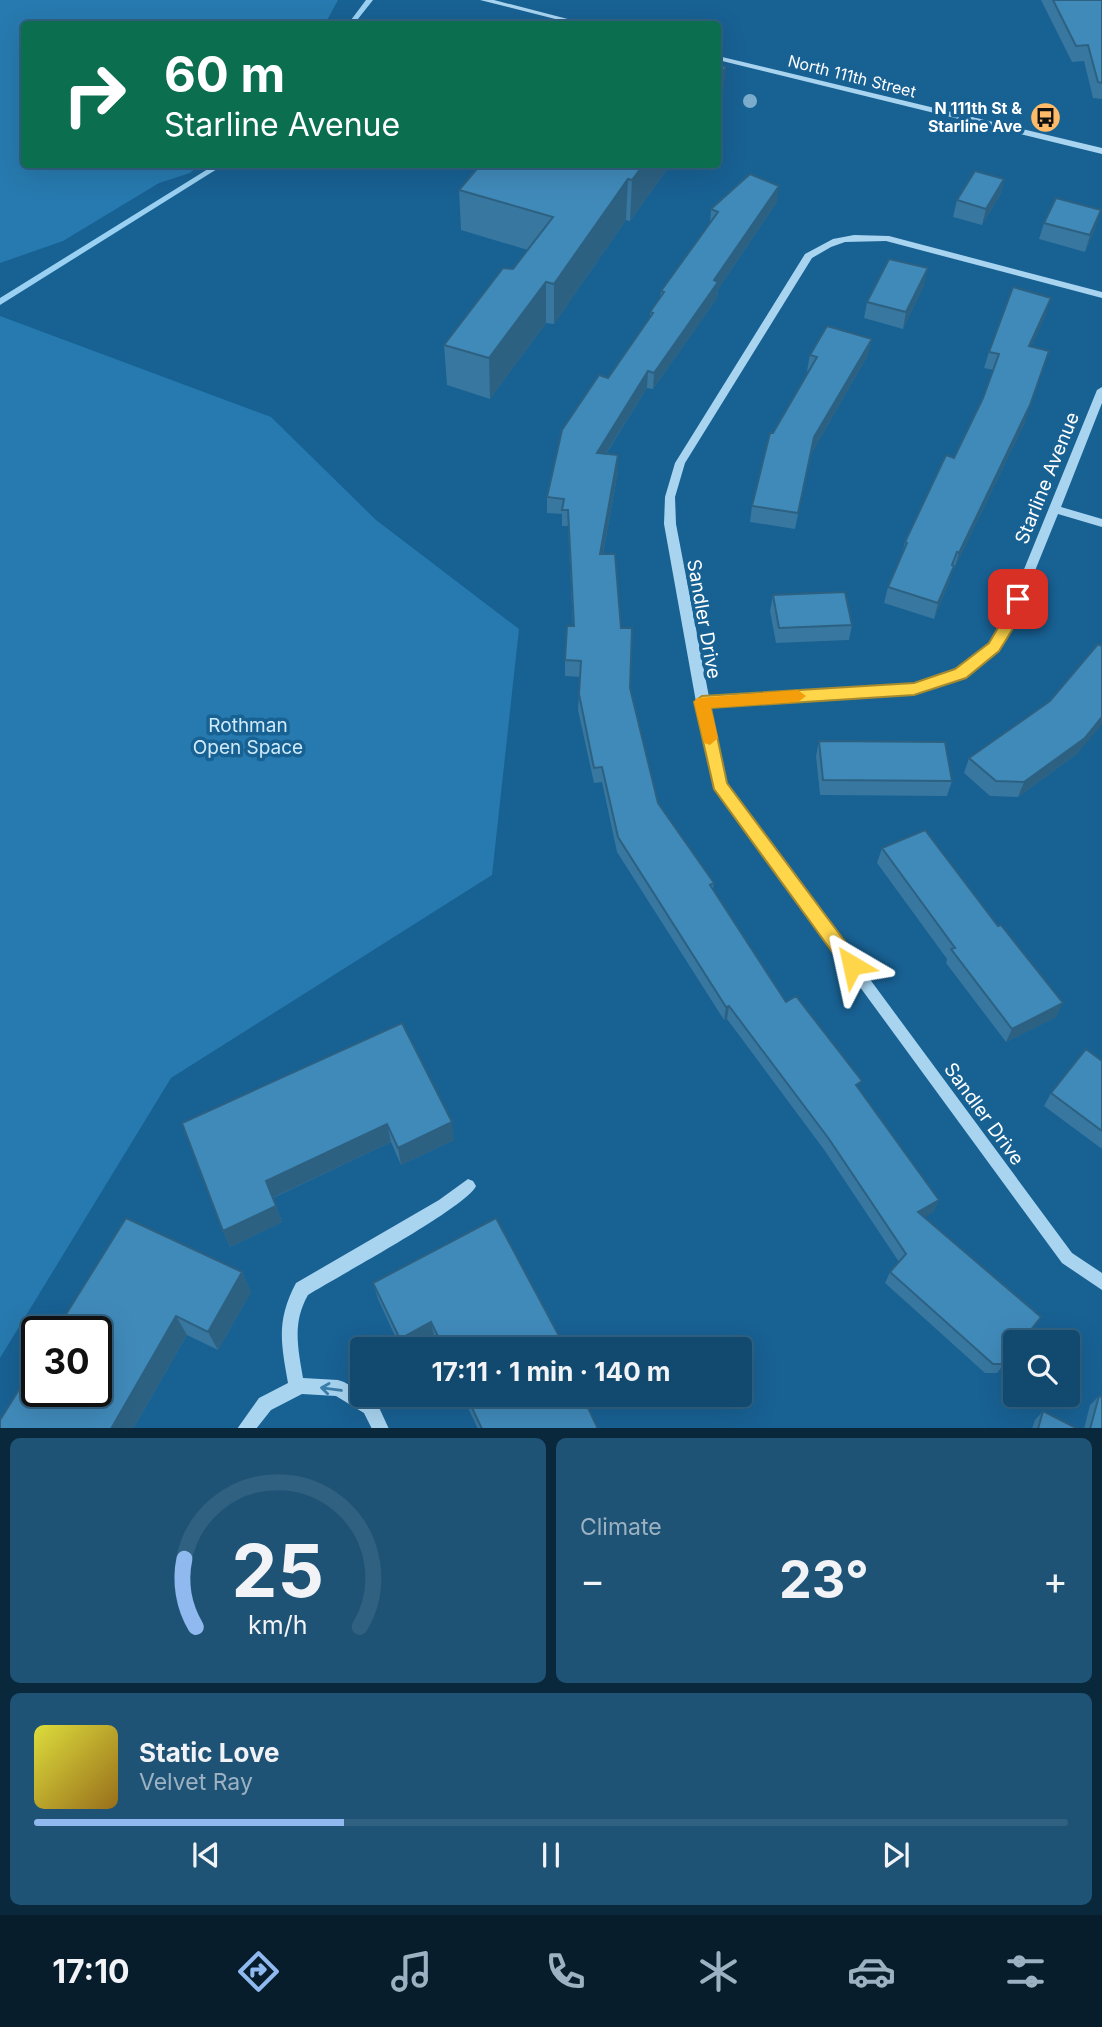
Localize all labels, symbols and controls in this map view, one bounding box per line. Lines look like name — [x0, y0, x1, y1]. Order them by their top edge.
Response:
text: 60 m — [164, 45, 285, 104]
icon: right — [49, 49, 140, 140]
street label: North 111th Street — [786, 50, 918, 102]
place label: N 111th St & Starline Ave — [928, 98, 1022, 136]
bus stop icon: N 111th St & Starline Ave — [1028, 100, 1062, 134]
text: Starline Avenue — [164, 105, 400, 144]
street label: Starline Avenue — [1010, 409, 1084, 547]
street label: Sandler Drive — [682, 557, 726, 681]
pin — [988, 569, 1048, 629]
icon: arrive — [999, 580, 1037, 618]
park label: Rothman Open Space — [193, 714, 303, 759]
position arrow — [815, 928, 889, 1002]
street label: Sandler Drive — [939, 1058, 1029, 1170]
speed limit sign: 30 — [21, 1316, 112, 1407]
map controls — [1003, 1330, 1080, 1407]
button: search — [1003, 1330, 1080, 1407]
text: 17:11 · 1 min · 140 m — [431, 1356, 671, 1387]
one-way arrow — [320, 1382, 343, 1395]
text: Climate — [580, 1513, 662, 1541]
text: 25 — [232, 1526, 324, 1615]
text: 23° — [779, 1548, 869, 1611]
text: − — [580, 1557, 605, 1603]
text: + — [1043, 1557, 1068, 1603]
text: km/h — [248, 1609, 308, 1639]
text: Static Love — [139, 1737, 280, 1768]
text: Velvet Ray — [139, 1768, 253, 1796]
icon: previous — [187, 1836, 225, 1874]
icon: pause — [532, 1836, 570, 1874]
icon: next — [877, 1836, 915, 1874]
icon: directions — [234, 1947, 283, 1996]
icon: music — [387, 1947, 436, 1996]
icon: phone — [541, 1947, 590, 1996]
icon: climate — [694, 1947, 743, 1996]
icon: car — [847, 1947, 896, 1996]
icon: filters — [1001, 1947, 1050, 1996]
text: 17:10 — [52, 1952, 130, 1991]

